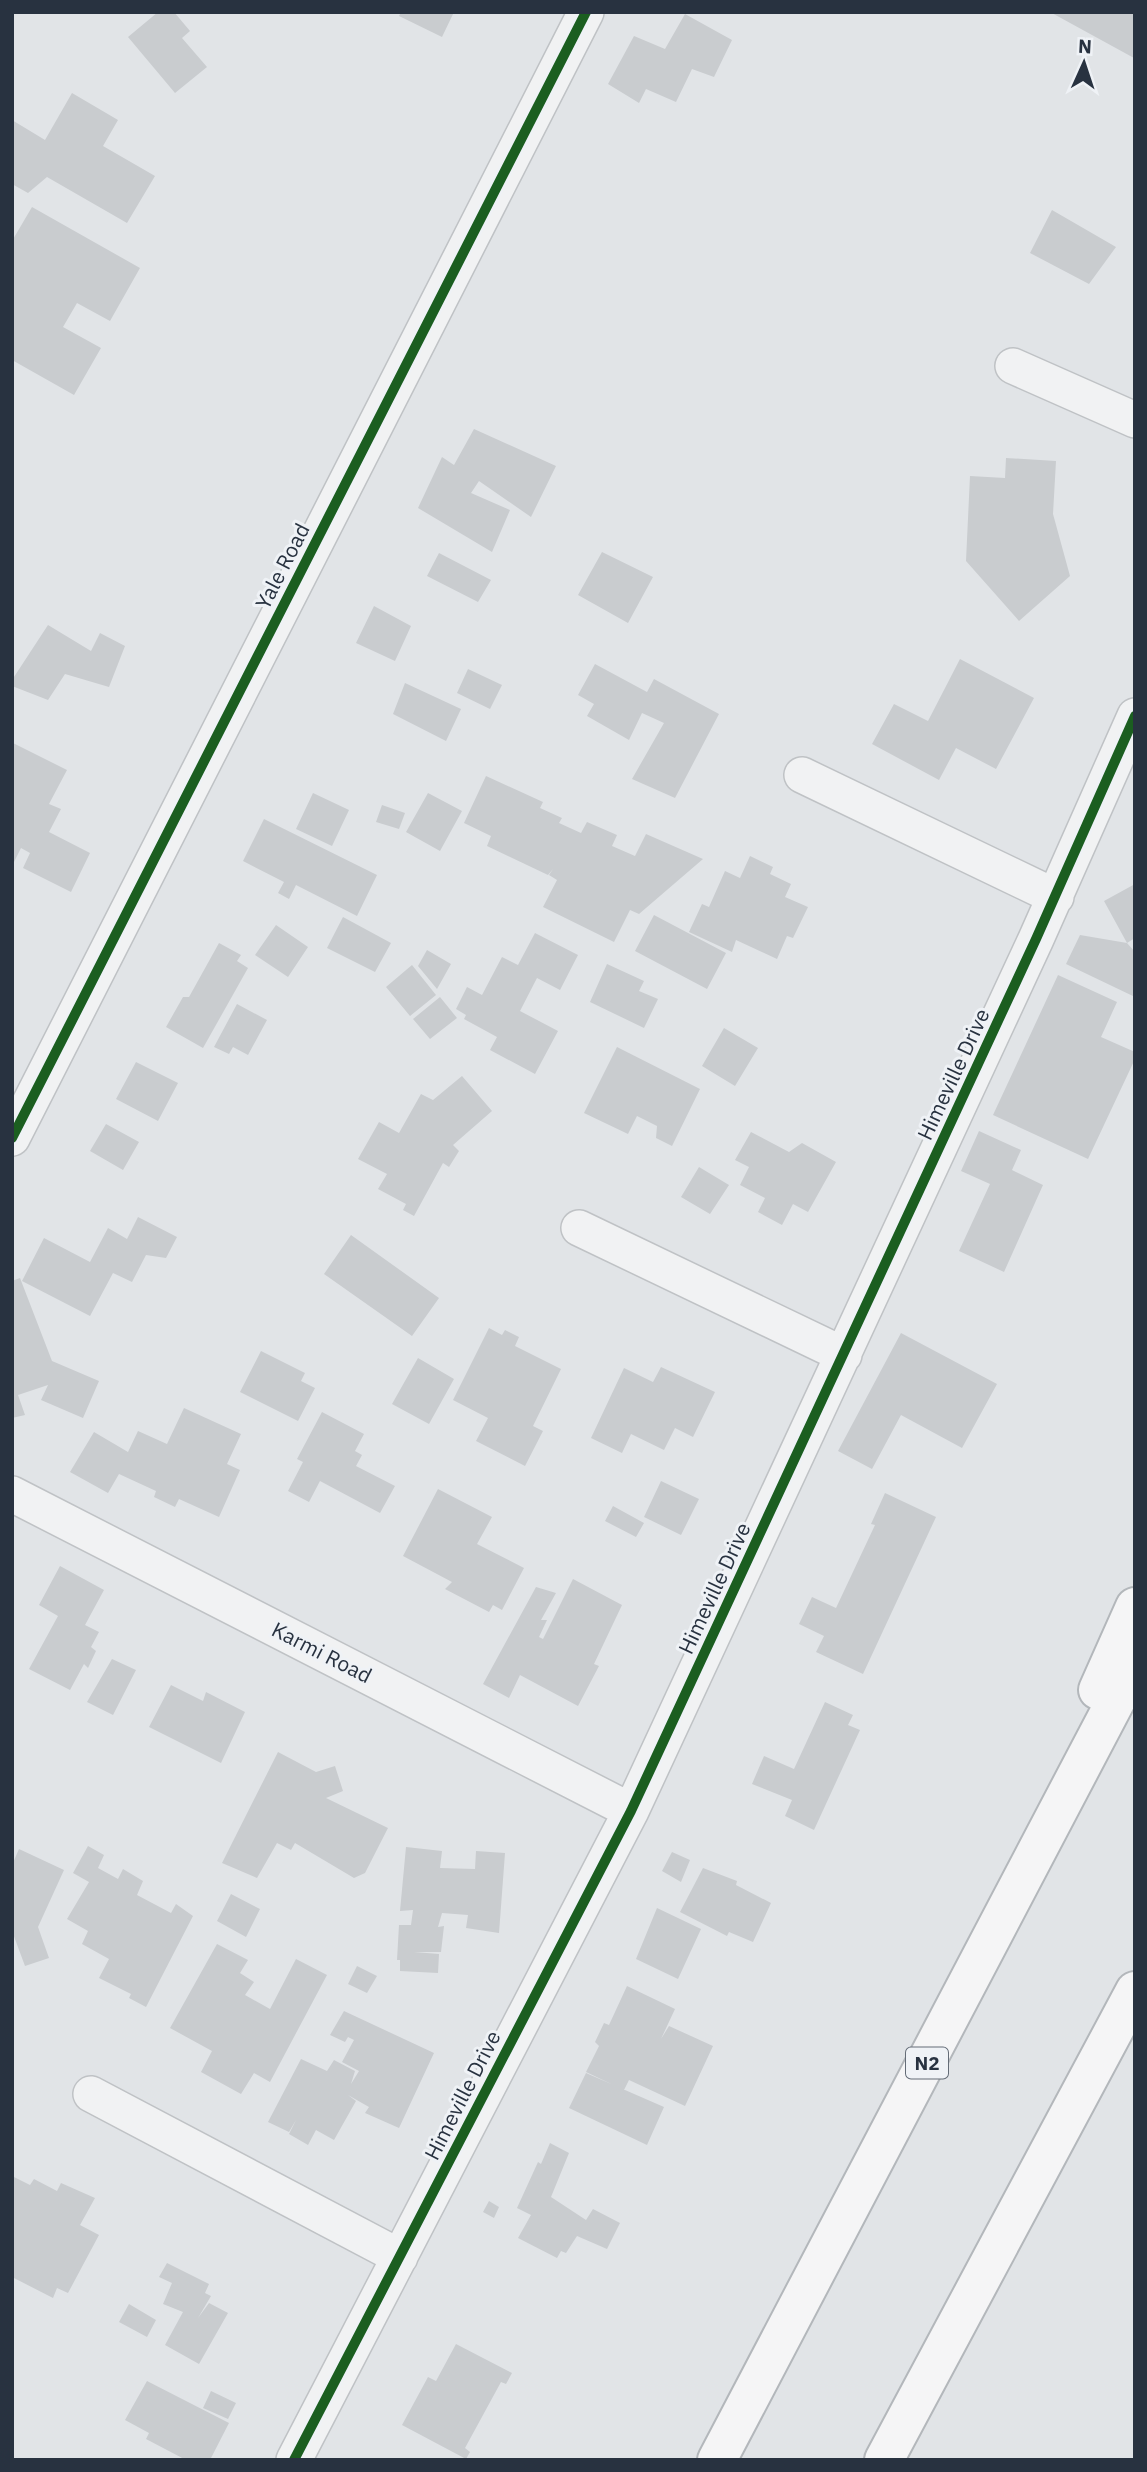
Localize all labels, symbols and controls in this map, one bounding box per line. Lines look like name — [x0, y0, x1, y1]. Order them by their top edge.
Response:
north arrow — [1049, 28, 1119, 98]
text: N — [1077, 34, 1092, 58]
street label: Yale Road — [248, 518, 316, 614]
street label: Himeville Drive — [910, 1004, 996, 1144]
street label: Himeville Drive — [671, 1518, 757, 1658]
street label: Karmi Road — [267, 1615, 377, 1689]
street label: Himeville Drive — [417, 2025, 507, 2165]
road number: N2 — [906, 2048, 948, 2078]

